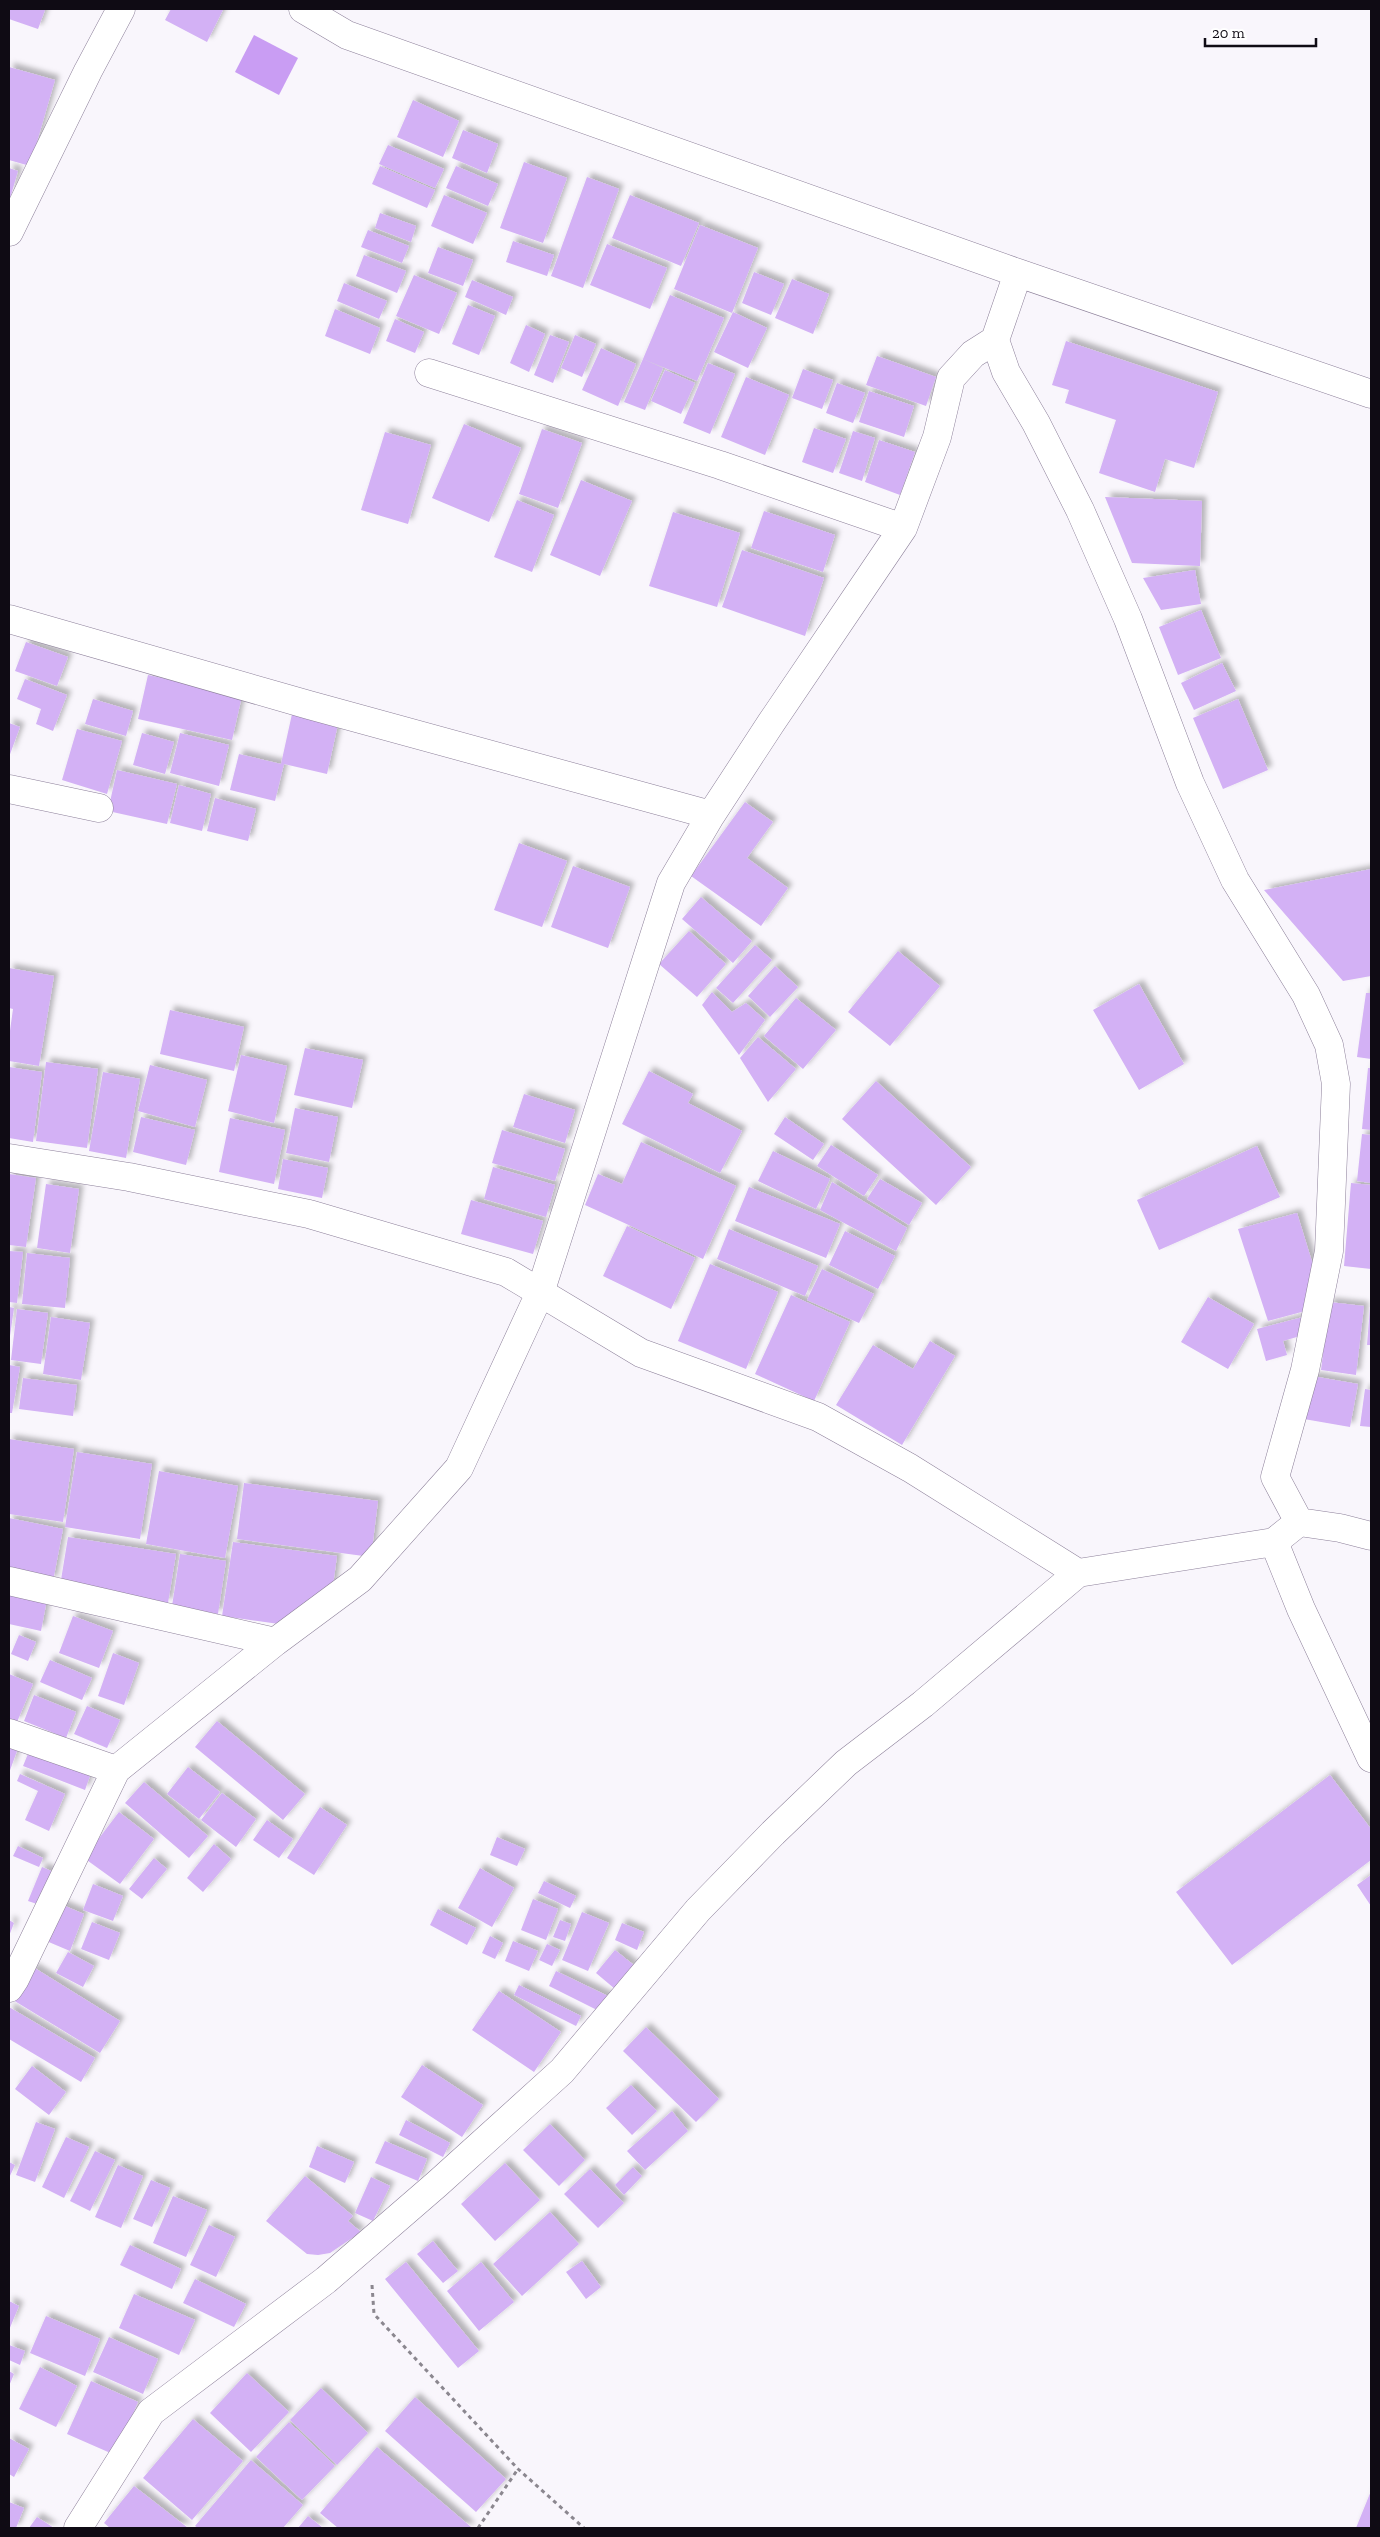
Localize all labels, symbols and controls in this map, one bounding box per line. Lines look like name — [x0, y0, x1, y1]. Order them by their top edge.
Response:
scale bar — [1205, 15, 1316, 47]
text: 20 m — [1212, 24, 1245, 42]

